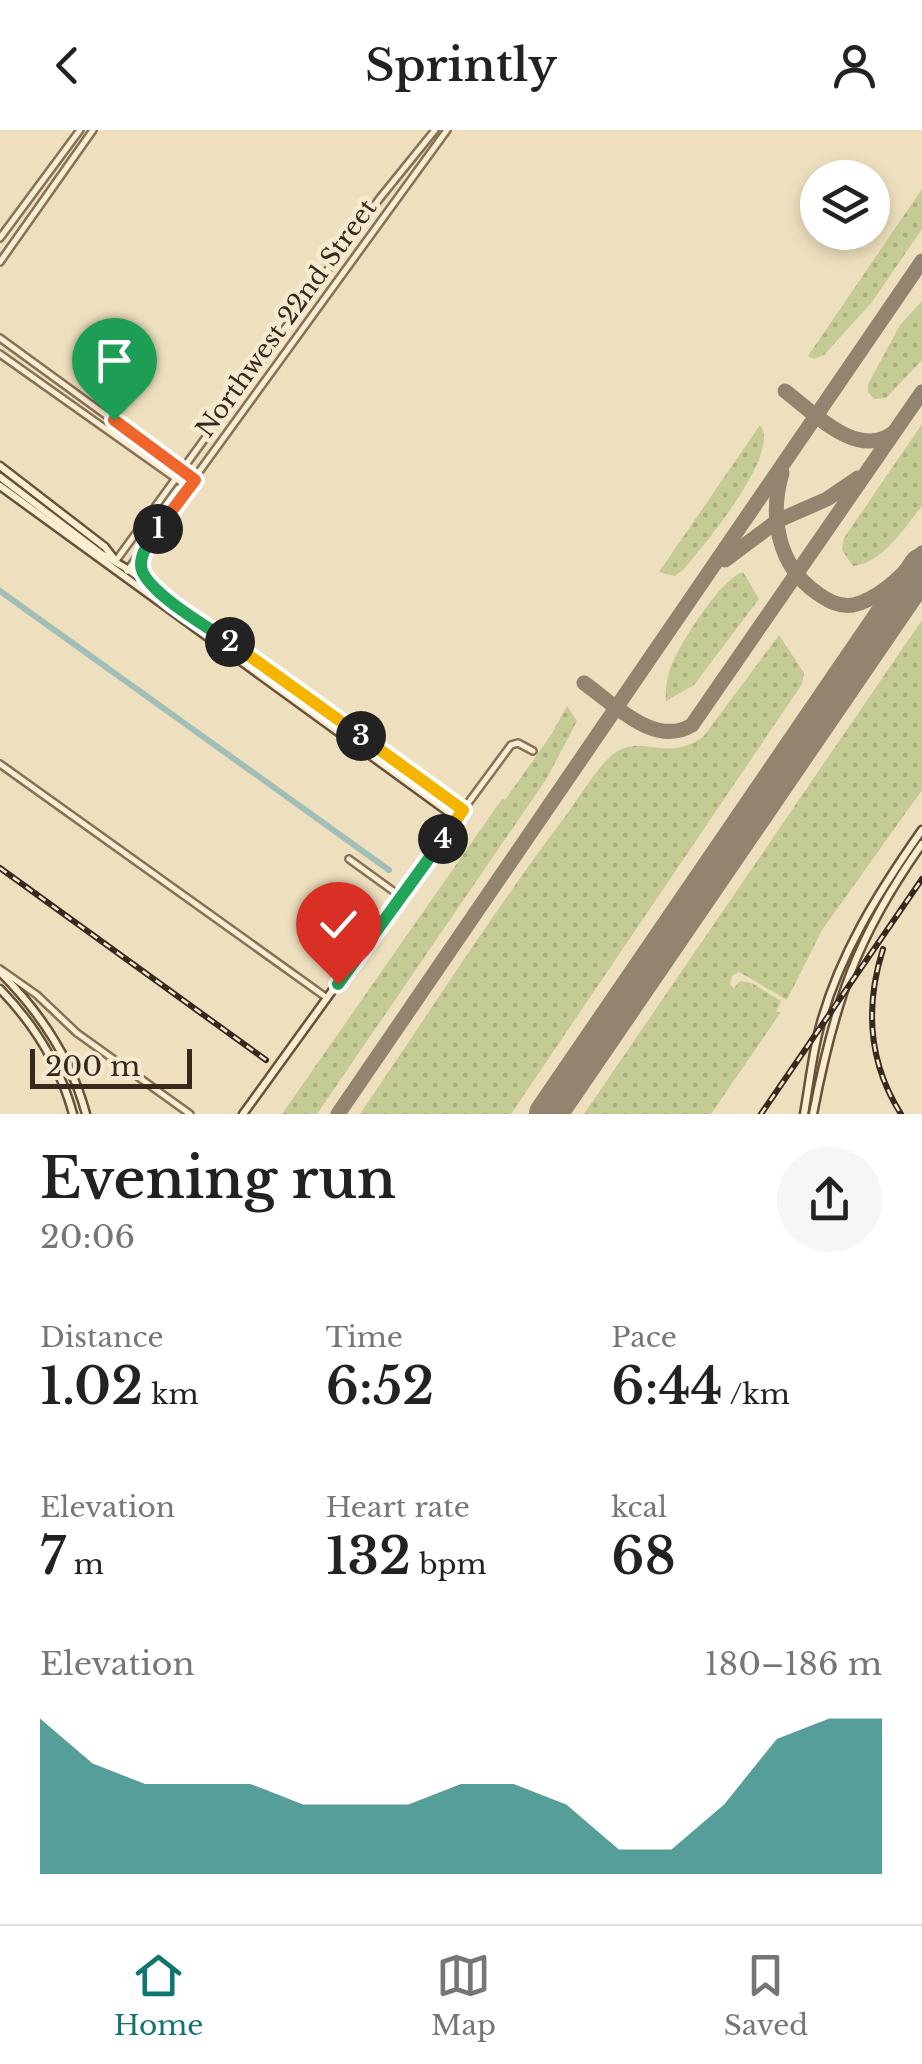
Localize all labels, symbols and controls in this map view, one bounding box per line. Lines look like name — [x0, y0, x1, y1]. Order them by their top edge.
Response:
text: Sprintly — [365, 37, 557, 93]
icon: back — [40, 38, 95, 93]
icon: person — [827, 38, 882, 93]
map controls — [800, 160, 890, 250]
button: layers — [800, 160, 890, 250]
street label: Northwest 22nd Street — [190, 193, 384, 443]
pin — [72, 318, 157, 421]
icon: arrive — [87, 333, 142, 388]
pin: 1 — [133, 504, 183, 554]
text: 1 — [152, 511, 164, 546]
pin: 2 — [205, 617, 255, 667]
text: 2 — [221, 624, 239, 659]
pin: 3 — [336, 711, 386, 761]
text: 3 — [352, 718, 370, 753]
pin: 4 — [418, 814, 468, 864]
text: 4 — [434, 821, 452, 856]
pin — [296, 882, 381, 985]
icon: check — [311, 897, 366, 952]
scale bar — [30, 1044, 192, 1088]
text: 200 m — [45, 1049, 140, 1084]
text: Evening run — [40, 1145, 396, 1213]
button: share — [777, 1147, 882, 1252]
text: 20:06 — [40, 1217, 135, 1257]
text: Distance — [40, 1320, 163, 1355]
text: Time — [326, 1320, 403, 1355]
text: Pace — [611, 1320, 677, 1355]
text: 1.02 — [40, 1355, 143, 1418]
text: 6:52 — [326, 1355, 434, 1418]
text: 6:44 — [611, 1355, 723, 1418]
text: km — [143, 1377, 198, 1412]
text: /km — [723, 1377, 790, 1412]
text: Elevation — [40, 1490, 175, 1525]
text: Heart rate — [326, 1490, 470, 1525]
text: kcal — [611, 1490, 667, 1525]
text: 7 — [40, 1525, 66, 1588]
text: 132 — [326, 1525, 411, 1588]
text: 68 — [611, 1525, 676, 1588]
text: m — [66, 1547, 104, 1582]
text: bpm — [411, 1547, 487, 1582]
text: Elevation — [40, 1644, 194, 1684]
text: 180–186 m — [705, 1644, 882, 1684]
tab: Home — [114, 1948, 203, 2043]
tab: Map — [431, 1948, 496, 2043]
tab: Saved — [724, 1948, 808, 2043]

